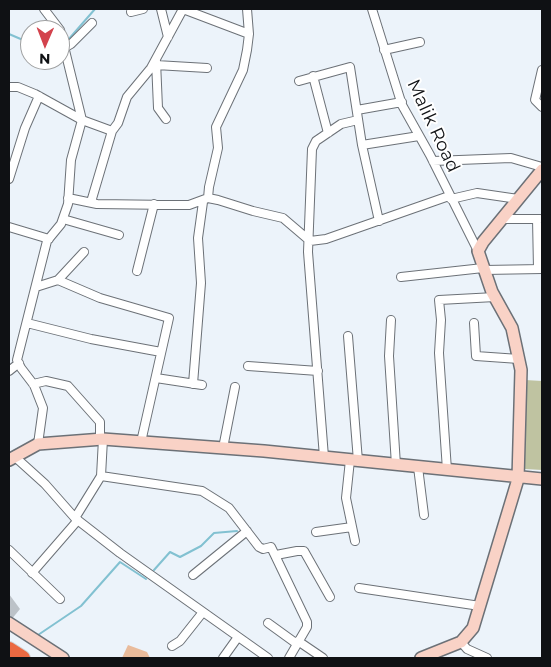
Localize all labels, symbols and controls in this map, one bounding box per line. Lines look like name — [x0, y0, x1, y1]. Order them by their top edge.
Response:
north arrow — [20, 20, 70, 70]
text: N — [39, 50, 51, 68]
street label: Malik Road — [402, 76, 464, 176]

